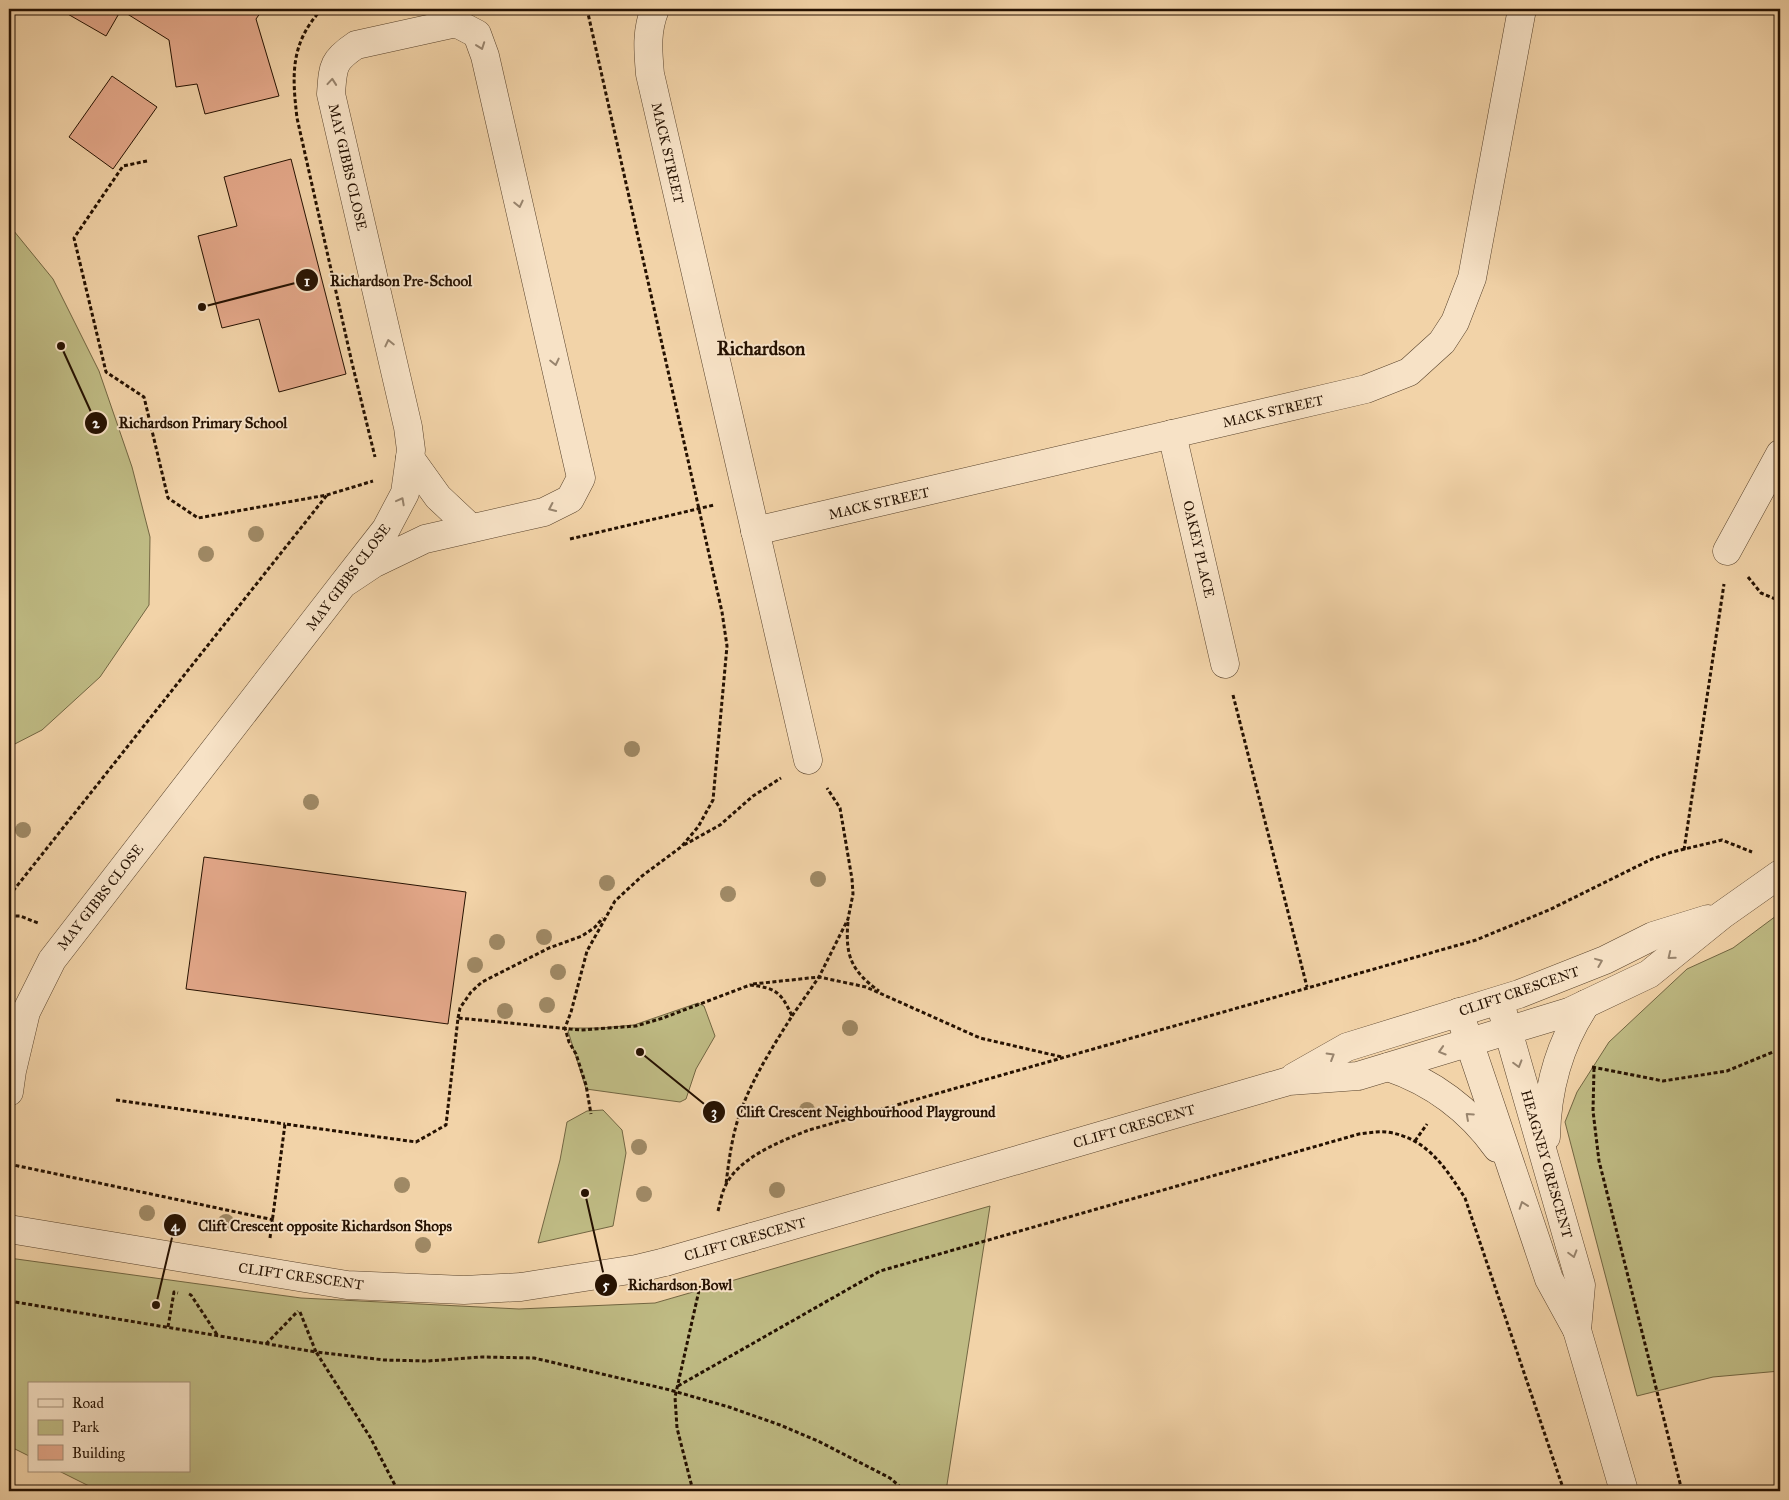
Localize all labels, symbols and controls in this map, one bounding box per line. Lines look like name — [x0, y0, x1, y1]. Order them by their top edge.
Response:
one-way arrow — [475, 41, 485, 49]
one-way arrow — [326, 78, 337, 86]
street label: MACK STREET — [648, 101, 687, 206]
street label: MAY GIBBS CLOSE — [325, 102, 370, 232]
one-way arrow — [513, 199, 524, 208]
callout: Richardson Pre-School — [295, 265, 482, 295]
text: 1 — [304, 272, 310, 290]
text: Richardson Pre-School — [330, 272, 473, 290]
district label: Richardson — [717, 337, 806, 360]
one-way arrow — [384, 338, 394, 347]
one-way arrow — [549, 358, 559, 367]
street label: MACK STREET — [1221, 392, 1326, 431]
callout: Richardson Primary School — [83, 408, 297, 438]
text: 2 — [92, 414, 100, 432]
text: Richardson Primary School — [119, 414, 288, 433]
street label: MACK STREET — [827, 484, 932, 523]
one-way arrow — [395, 498, 405, 507]
street label: OAKEY PLACE — [1179, 499, 1218, 599]
one-way arrow — [548, 501, 557, 512]
street label: MAY GIBBS CLOSE — [303, 520, 394, 634]
street label: MAY GIBBS CLOSE — [54, 841, 147, 954]
one-way arrow — [1668, 951, 1677, 959]
one-way arrow — [1594, 958, 1603, 969]
street label: CLIFT CRESCENT — [1457, 963, 1582, 1020]
one-way arrow — [1438, 1046, 1446, 1056]
one-way arrow — [1325, 1052, 1334, 1062]
one-way arrow — [1513, 1059, 1523, 1067]
street label: HEAGNEY CRESCENT — [1517, 1088, 1576, 1241]
callout: Clift Crescent Neighbourhood Playground — [701, 1097, 1006, 1127]
street label: CLIFT CRESCENT — [1071, 1101, 1198, 1152]
text: 3 — [711, 1103, 717, 1122]
text: Clift Crescent Neighbourhood Playground — [736, 1103, 996, 1122]
one-way arrow — [1466, 1113, 1475, 1122]
one-way arrow — [1519, 1201, 1529, 1210]
callout: Clift Crescent opposite Richardson Shops — [163, 1210, 462, 1240]
street label: CLIFT CRESCENT — [682, 1214, 809, 1265]
text: 4 — [171, 1217, 180, 1236]
text: Clift Crescent opposite Richardson Shops — [198, 1217, 453, 1236]
one-way arrow — [1567, 1249, 1577, 1257]
street label: CLIFT CRESCENT — [237, 1259, 365, 1294]
callout: Richardson Bowl — [593, 1270, 743, 1300]
text: 5 — [603, 1276, 610, 1294]
text: Richardson Bowl — [628, 1276, 733, 1294]
legend — [28, 1382, 190, 1472]
text: Road — [72, 1394, 104, 1412]
text: Park — [72, 1418, 99, 1436]
text: Building — [72, 1444, 126, 1462]

